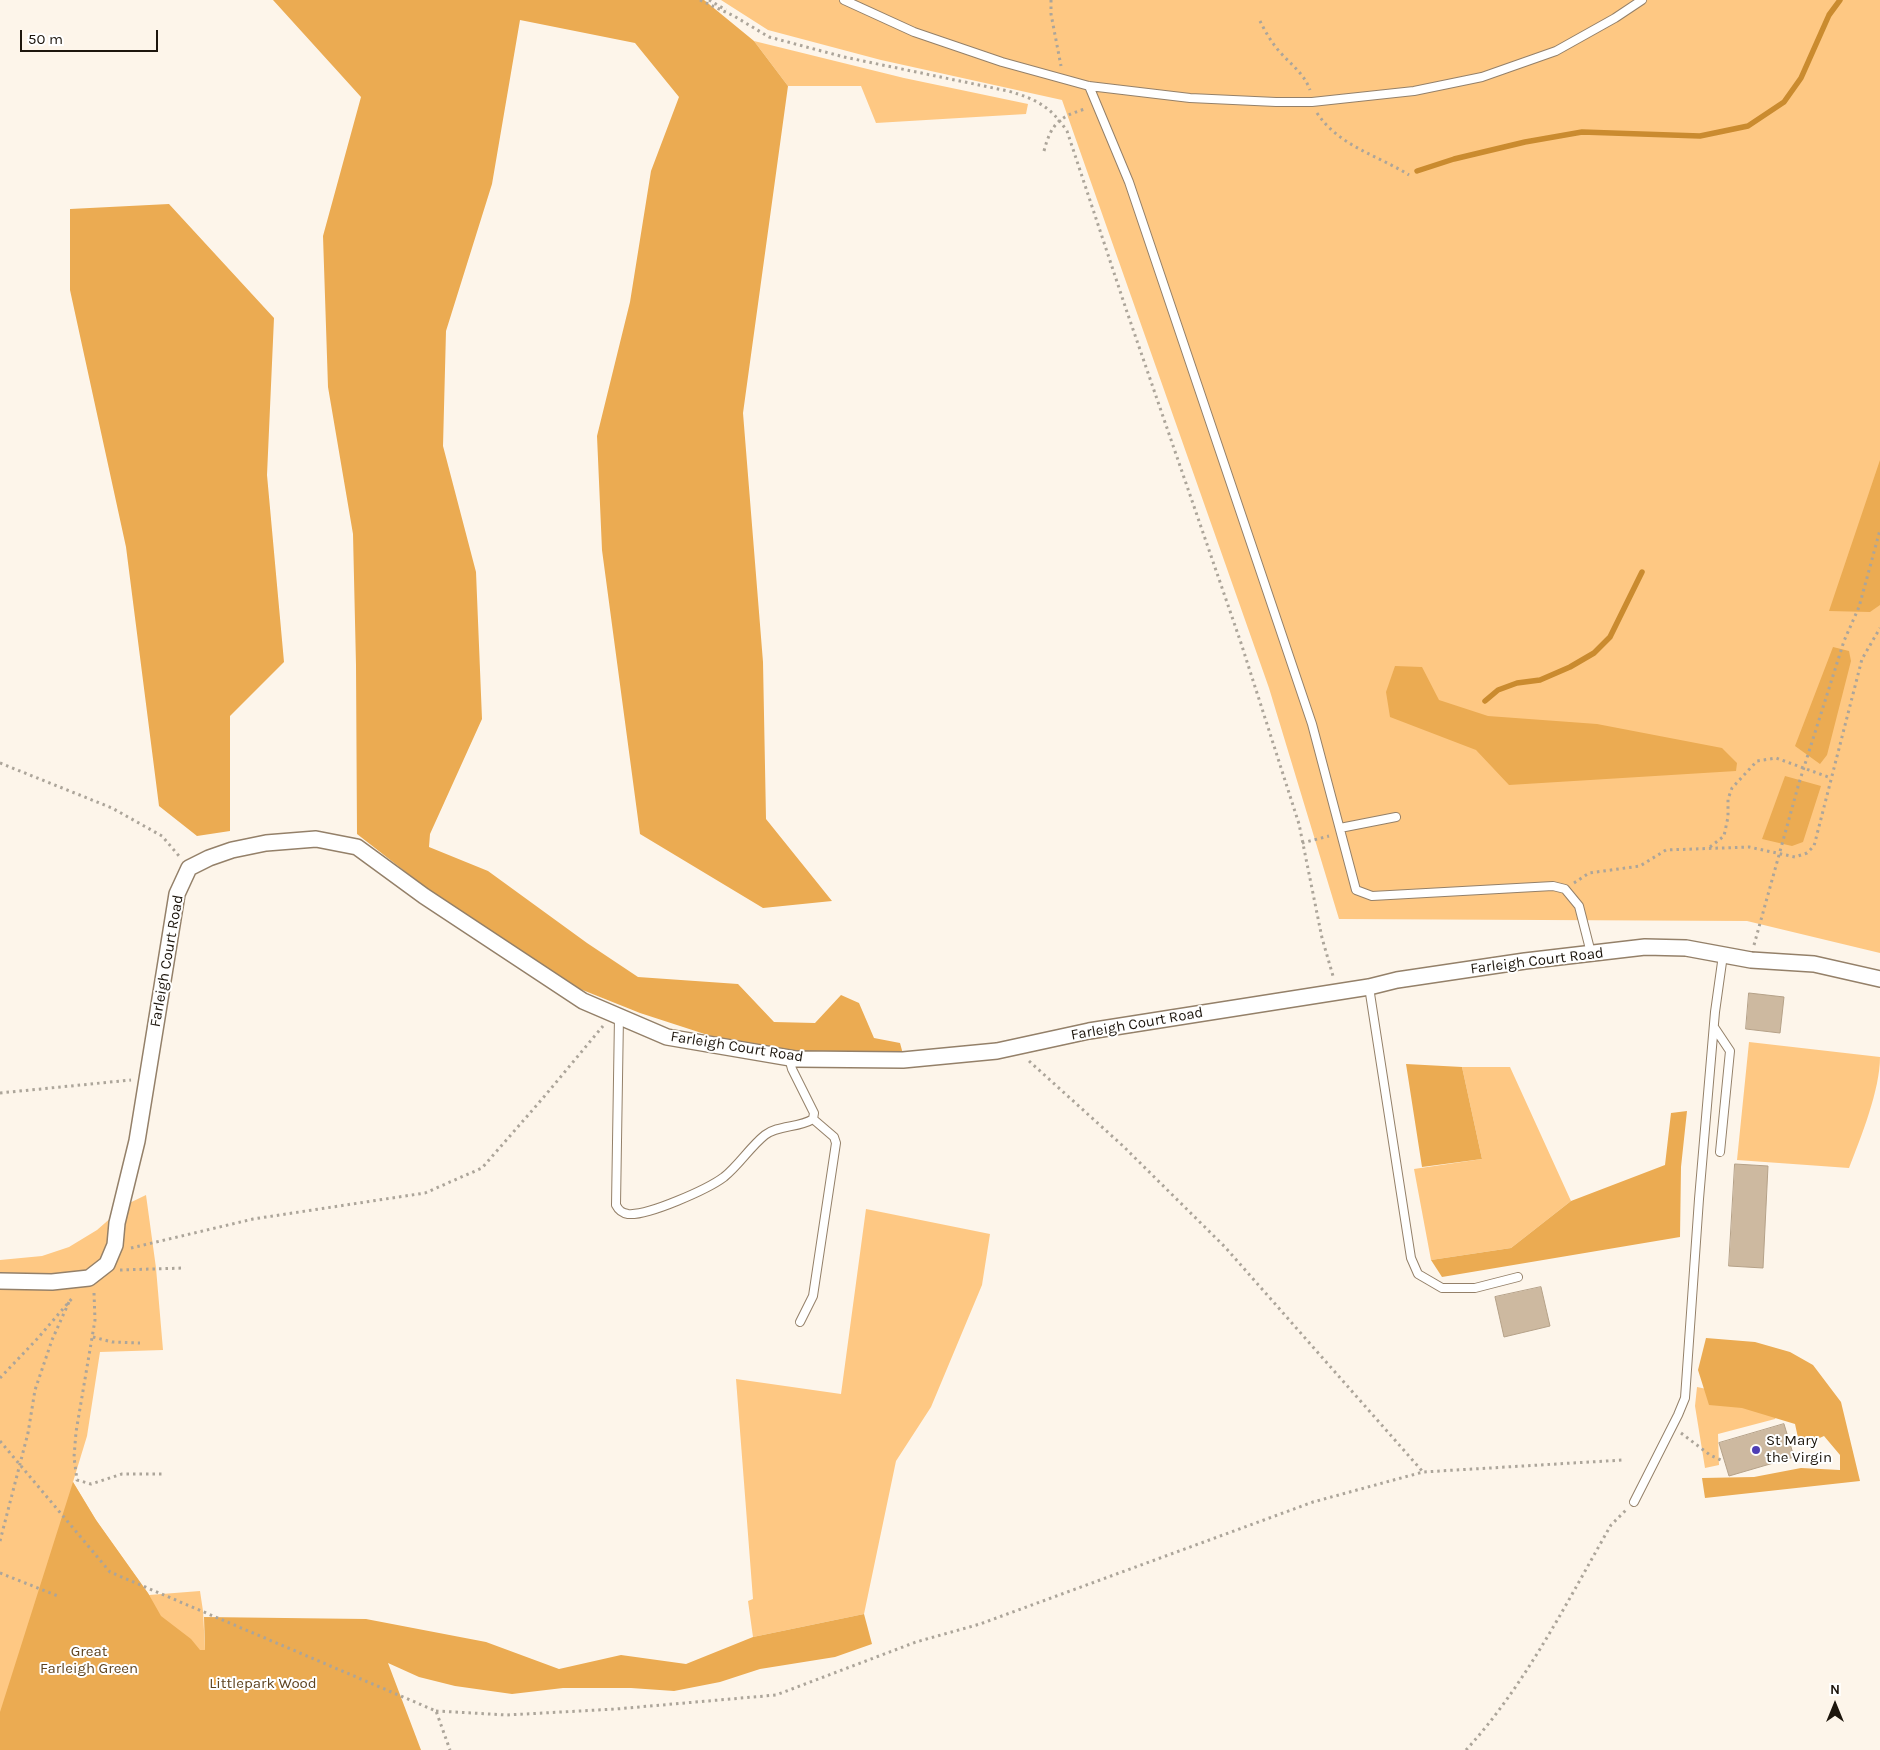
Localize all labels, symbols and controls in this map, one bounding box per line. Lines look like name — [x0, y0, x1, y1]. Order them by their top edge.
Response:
scale bar — [22, 20, 160, 52]
text: 50 m — [28, 30, 63, 48]
street label: Farleigh Court Road — [146, 893, 188, 1029]
street label: Farleigh Court Road — [1469, 944, 1605, 978]
street label: Farleigh Court Road — [1069, 1003, 1205, 1045]
street label: Farleigh Court Road — [669, 1028, 805, 1066]
place label: St Mary the Virgin — [1766, 1432, 1832, 1467]
marker: St Mary the Virgin — [1750, 1444, 1762, 1456]
park label: Great Farleigh Green — [40, 1643, 138, 1678]
park label: Littlepark Wood — [209, 1675, 317, 1693]
north arrow — [1810, 1680, 1860, 1730]
text: N — [1830, 1681, 1840, 1698]

